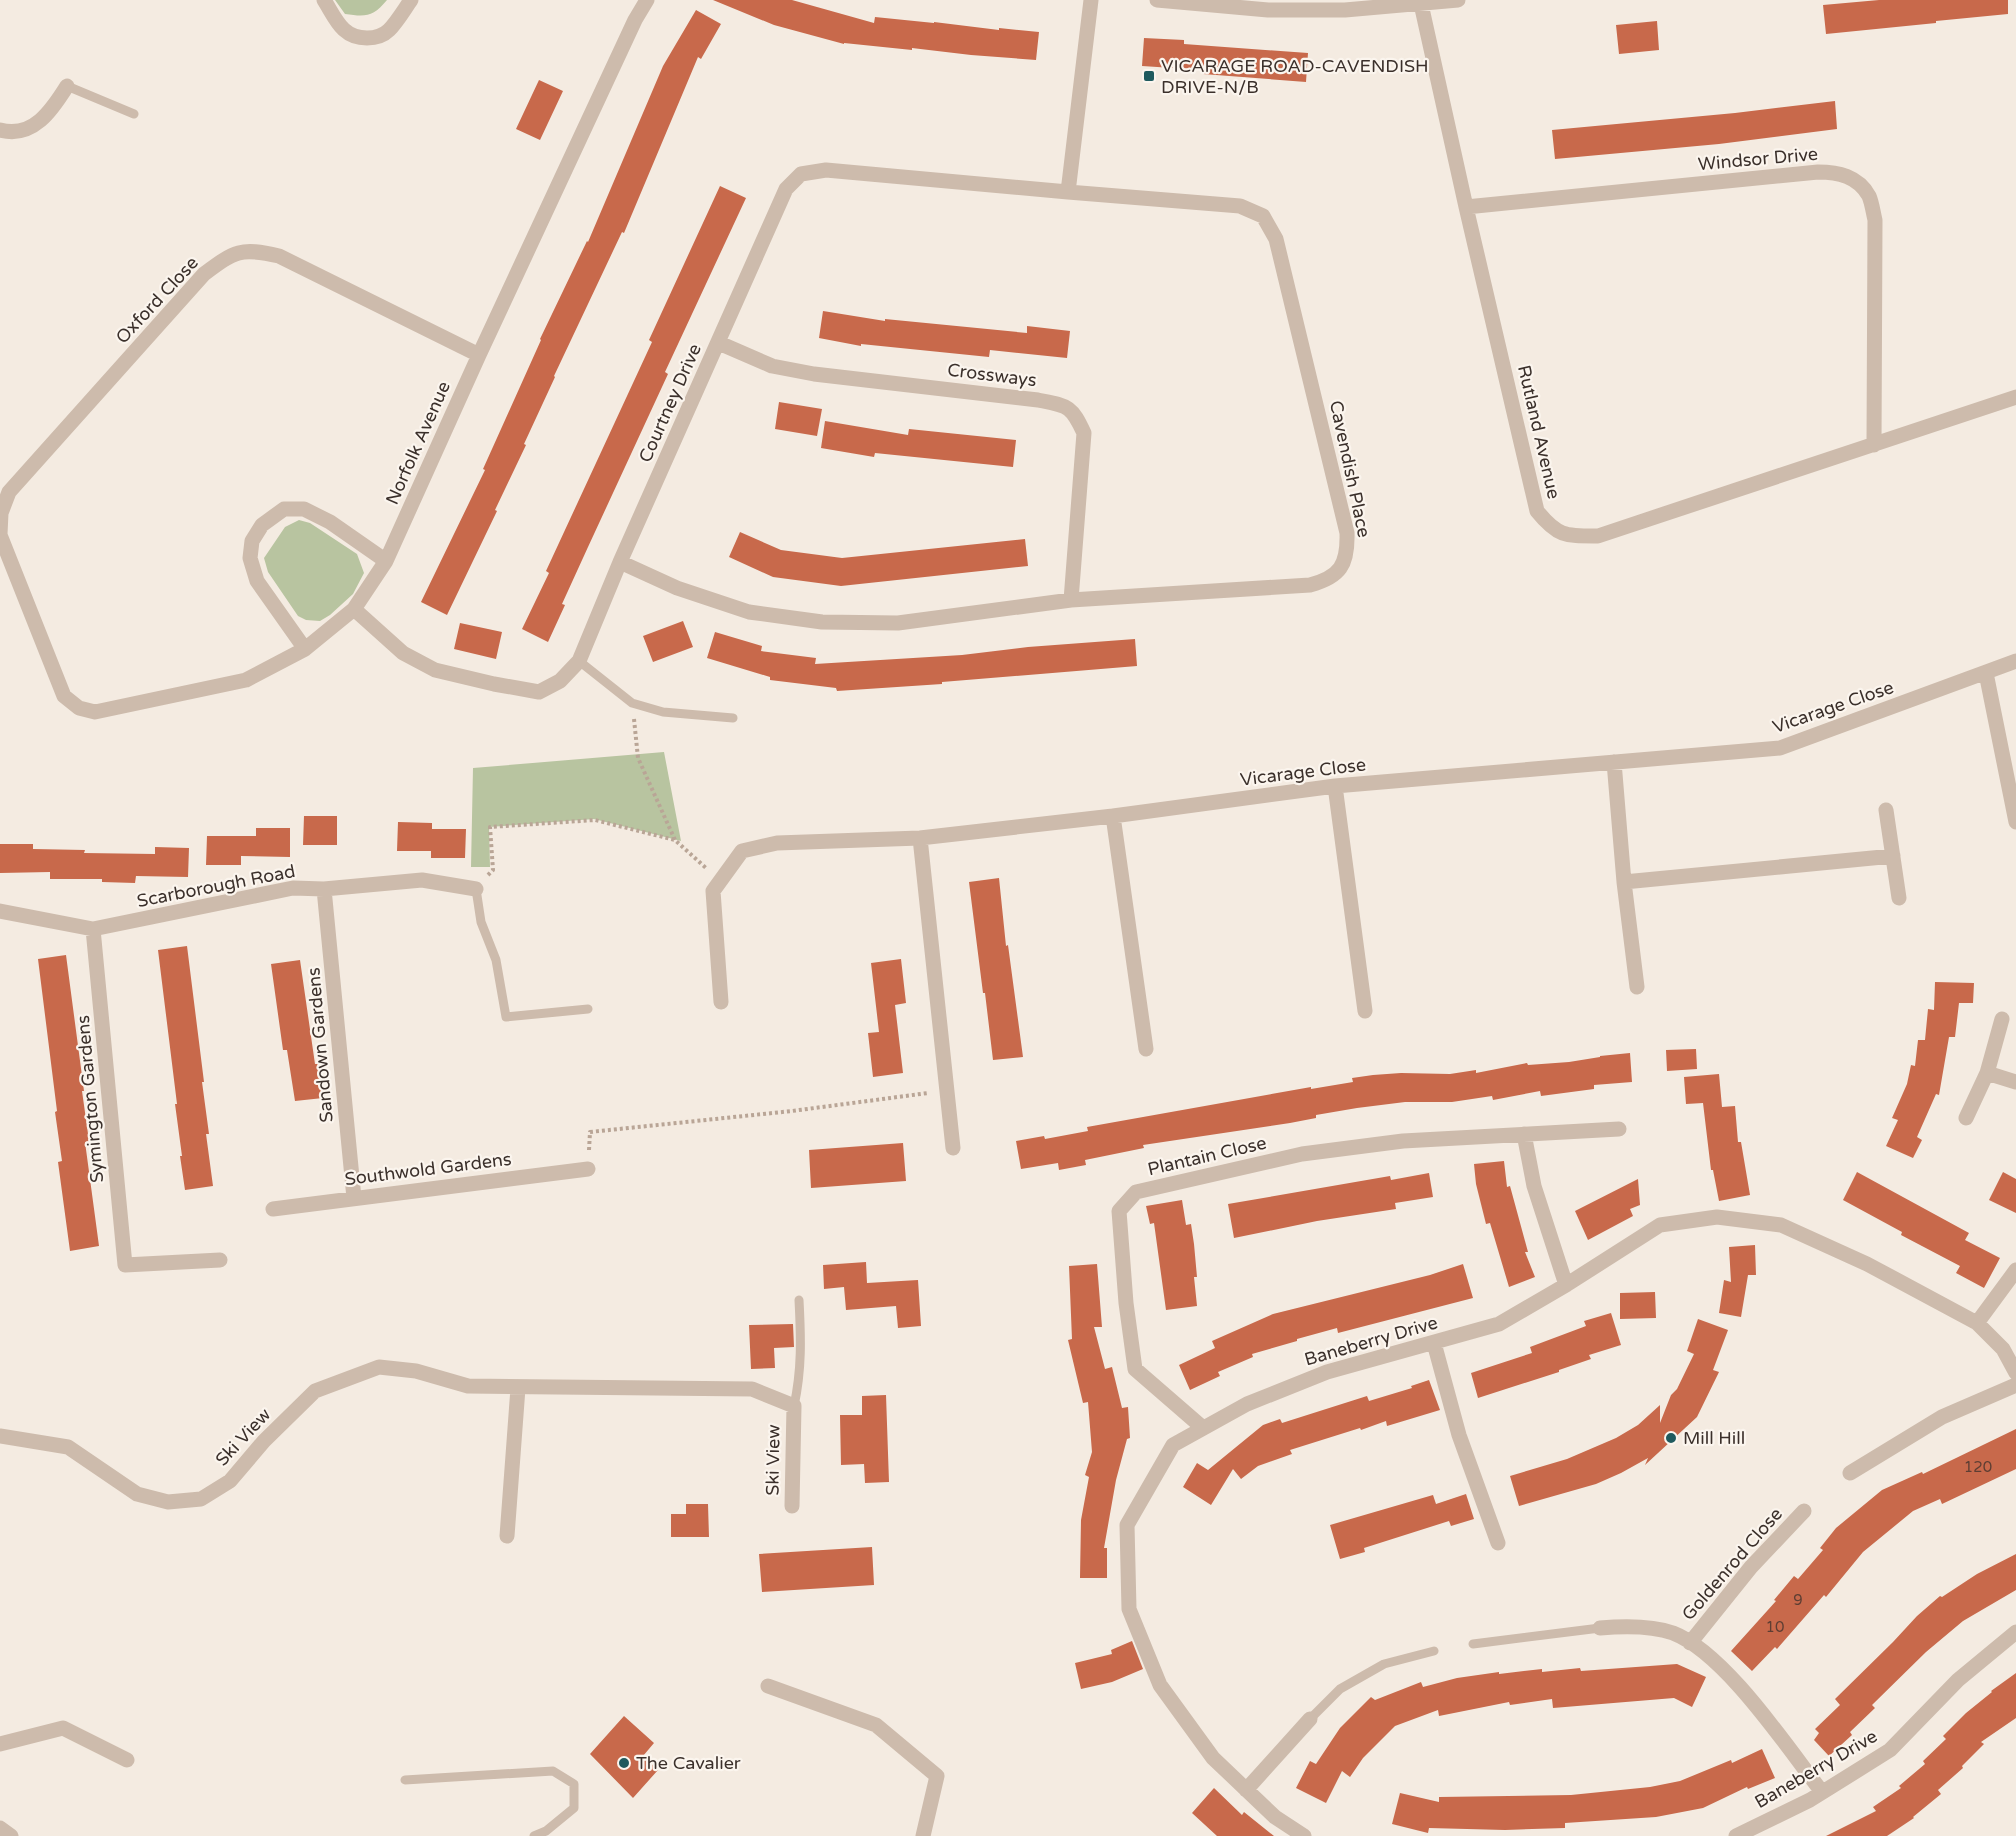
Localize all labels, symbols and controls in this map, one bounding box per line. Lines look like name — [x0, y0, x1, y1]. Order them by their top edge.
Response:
place label: VICARAGE ROAD-CAVENDISH DRIVE-N/B — [1161, 55, 1429, 98]
marker: VICARAGE ROAD-CAVENDISH DRIVE-N/B — [1142, 69, 1156, 83]
street label: Windsor Drive — [1697, 143, 1819, 175]
street label: Oxford Close — [111, 252, 203, 348]
street label: Courtney Drive — [634, 340, 706, 466]
street label: Crossways — [946, 359, 1038, 391]
street label: Rutland Avenue — [1513, 363, 1565, 501]
street label: Norfolk Avenue — [381, 378, 455, 508]
street label: Cavendish Place — [1325, 399, 1375, 539]
street label: Vicarage Close — [1770, 676, 1896, 738]
street label: Vicarage Close — [1239, 753, 1367, 791]
street label: Scarborough Road — [135, 860, 297, 912]
street label: Sandown Gardens — [302, 966, 338, 1124]
street label: Symington Gardens — [72, 1014, 108, 1184]
street label: Plantain Close — [1145, 1132, 1269, 1180]
street label: Southwold Gardens — [343, 1148, 513, 1190]
street label: Baneberry Drive — [1302, 1311, 1440, 1371]
street label: Ski View — [211, 1404, 275, 1470]
street label: Ski View — [761, 1424, 785, 1496]
place label: Mill Hill — [1683, 1427, 1745, 1449]
marker: Mill Hill — [1664, 1431, 1678, 1445]
house number: 120 — [1964, 1458, 1992, 1476]
street label: Goldenrod Close — [1677, 1503, 1787, 1625]
house number: 9 — [1793, 1591, 1803, 1609]
house number: 10 — [1766, 1618, 1784, 1636]
street label: Baneberry Drive — [1751, 1725, 1881, 1813]
place label: The Cavalier — [636, 1752, 741, 1774]
marker: The Cavalier — [617, 1756, 631, 1770]

